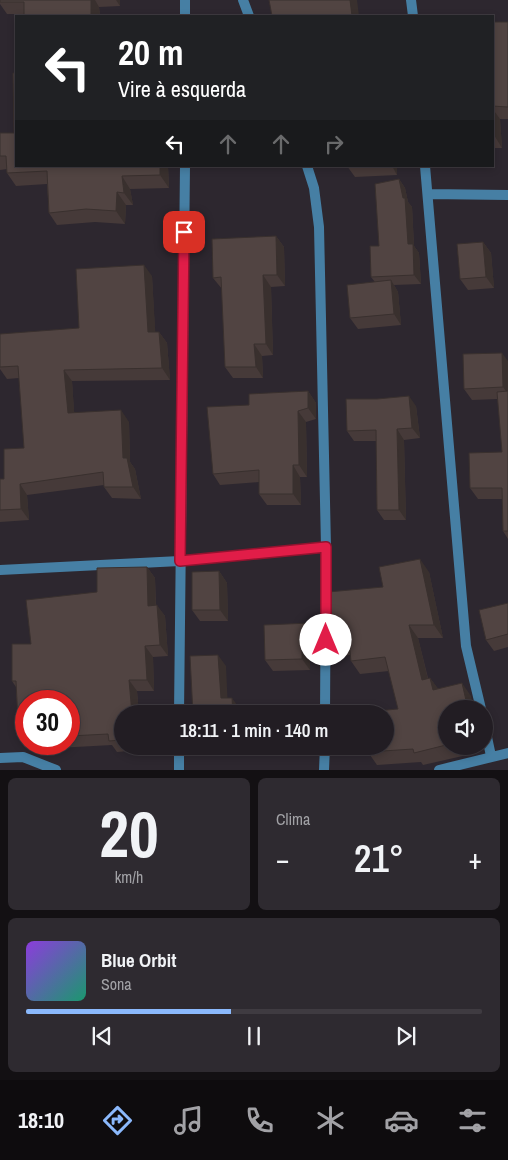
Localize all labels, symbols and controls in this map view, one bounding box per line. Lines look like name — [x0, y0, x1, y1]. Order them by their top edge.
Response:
text: 20 m — [118, 29, 183, 76]
icon: left — [35, 35, 100, 100]
text: Vire à esquerda — [118, 74, 246, 104]
icon: left — [161, 130, 189, 158]
icon: ahead — [214, 130, 242, 158]
icon: ahead — [267, 130, 295, 158]
icon: right — [320, 130, 348, 158]
pin — [163, 211, 205, 253]
icon: arrive — [170, 218, 198, 246]
position arrow — [299, 613, 351, 665]
speed limit sign: 30 — [15, 690, 80, 755]
map controls — [438, 700, 493, 755]
button: sound — [438, 700, 493, 755]
text: 18:11 · 1 min · 140 m — [180, 717, 328, 743]
text: 20 — [99, 790, 159, 877]
text: Clima — [276, 808, 310, 830]
text: 21° — [354, 833, 404, 884]
text: − — [276, 840, 289, 878]
text: + — [469, 840, 482, 878]
text: km/h — [115, 866, 143, 888]
text: Blue Orbit — [101, 947, 176, 973]
text: Sona — [101, 973, 132, 995]
icon: previous — [88, 1022, 116, 1050]
icon: pause — [240, 1022, 268, 1050]
icon: next — [392, 1022, 420, 1050]
icon: directions — [100, 1103, 135, 1138]
icon: music — [171, 1103, 206, 1138]
icon: phone — [242, 1103, 277, 1138]
icon: climate — [313, 1103, 348, 1138]
icon: car — [384, 1103, 419, 1138]
icon: filters — [455, 1103, 490, 1138]
text: 18:10 — [18, 1105, 64, 1135]

